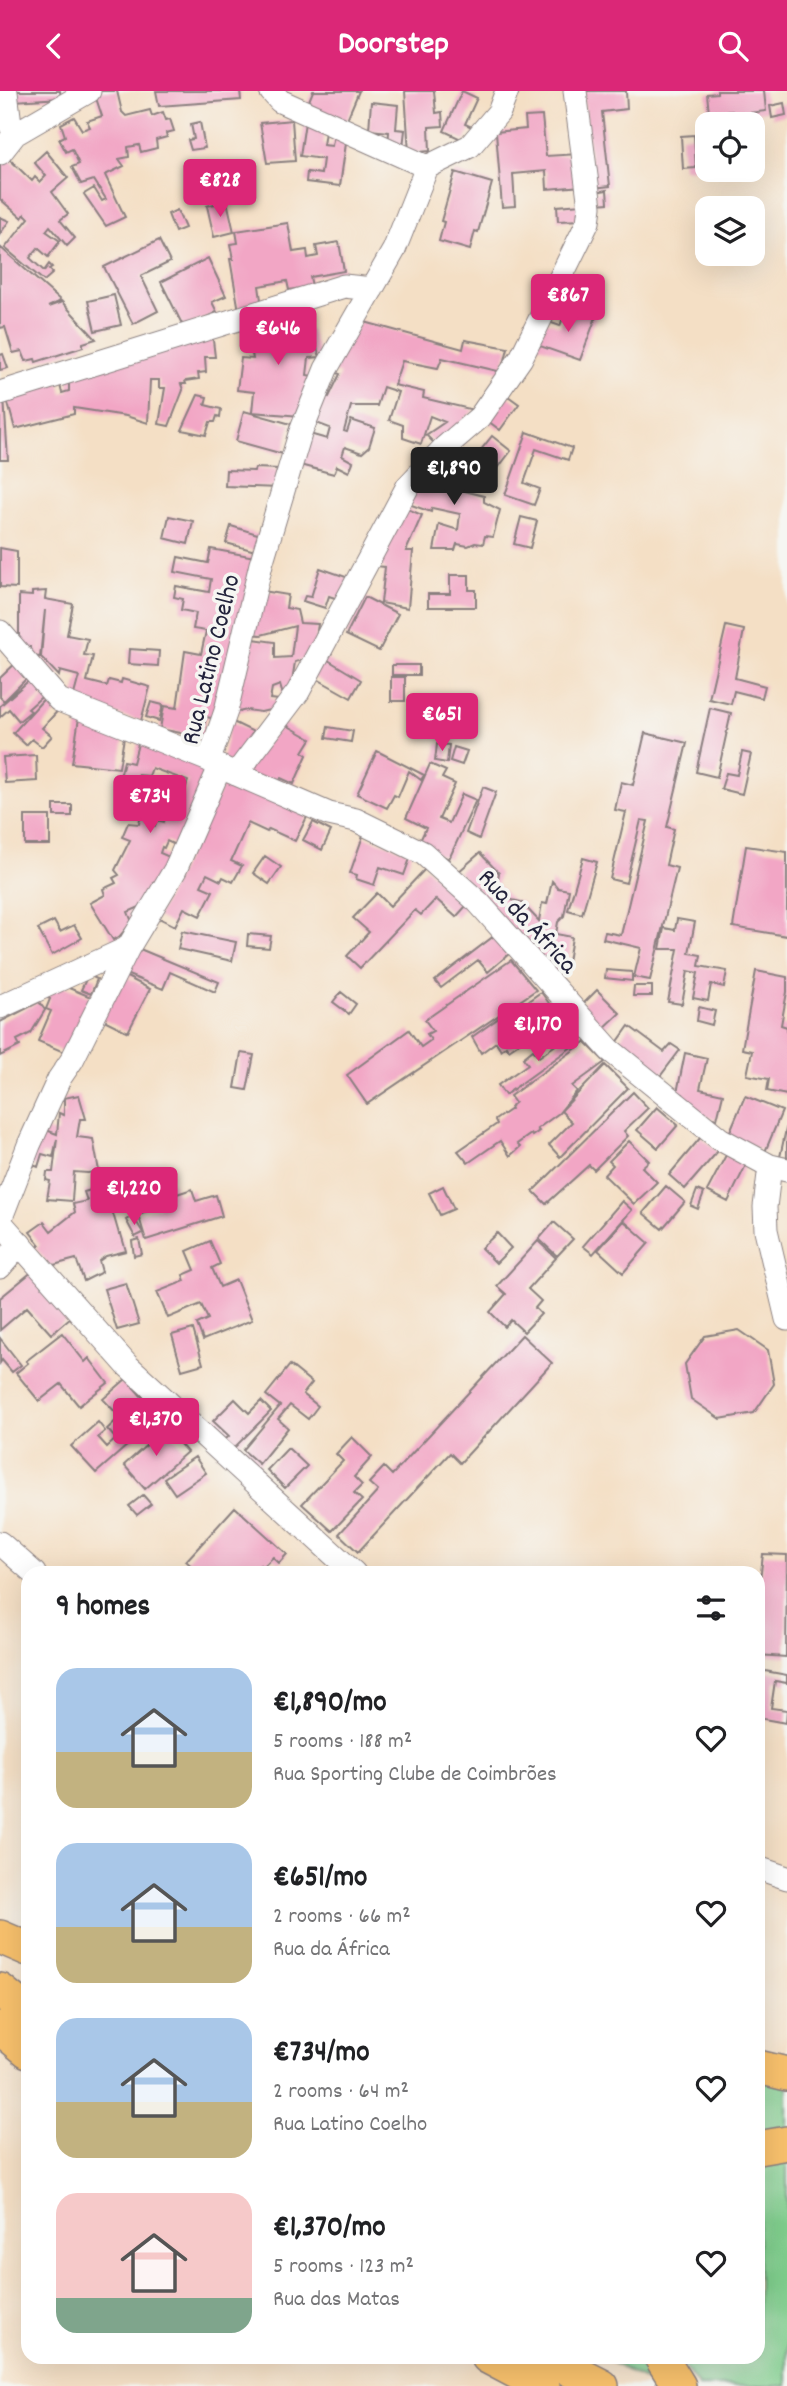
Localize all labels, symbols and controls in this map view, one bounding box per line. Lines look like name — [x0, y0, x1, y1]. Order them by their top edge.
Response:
text: Doorstep — [338, 23, 449, 69]
icon: back — [35, 27, 73, 65]
icon: search — [714, 27, 752, 65]
map controls — [695, 112, 765, 266]
button: locate — [695, 112, 765, 182]
pin: €828 — [179, 159, 261, 219]
text: €828 — [199, 165, 241, 198]
button: layers — [695, 196, 765, 266]
pin: €867 — [527, 275, 609, 334]
text: €867 — [547, 280, 589, 313]
pin: €646 — [237, 307, 319, 367]
text: €646 — [256, 313, 300, 346]
pin: €1,890 — [397, 447, 511, 507]
text: €1,890 — [427, 453, 481, 486]
street label: Rua Latino Coelho — [173, 571, 251, 749]
pin: €651 — [401, 693, 483, 753]
text: €651 — [422, 699, 462, 732]
pin: €734 — [109, 775, 191, 835]
text: €734 — [129, 781, 171, 814]
street label: Rua da África — [468, 861, 586, 984]
pin: €1,170 — [481, 1003, 595, 1063]
text: €1,170 — [514, 1009, 562, 1042]
pin: €1,220 — [77, 1167, 191, 1227]
text: €1,220 — [107, 1173, 161, 1206]
pin: €1,370 — [99, 1399, 213, 1458]
text: €1,370 — [129, 1404, 183, 1437]
text: 9 homes — [56, 1587, 150, 1630]
icon: filters — [692, 1589, 730, 1627]
text: €1,890/mo — [273, 1683, 387, 1726]
icon: home — [112, 1696, 196, 1780]
icon: heart — [692, 1719, 730, 1757]
text: 5 rooms · 188 m² — [273, 1726, 412, 1759]
text: Rua Sporting Clube de Coimbrões — [273, 1759, 557, 1792]
text: €651/mo — [273, 1858, 367, 1901]
icon: home — [112, 1871, 196, 1955]
icon: heart — [692, 1894, 730, 1932]
text: 2 rooms · 66 m² — [273, 1901, 411, 1934]
text: Rua da África — [273, 1934, 390, 1967]
text: €734/mo — [273, 2033, 370, 2076]
icon: home — [112, 2046, 196, 2130]
icon: heart — [692, 2069, 730, 2107]
text: 2 rooms · 64 m² — [273, 2076, 409, 2109]
text: Rua Latino Coelho — [273, 2109, 427, 2142]
text: €1,370/mo — [273, 2208, 386, 2251]
icon: home — [112, 2221, 196, 2305]
icon: heart — [692, 2244, 730, 2282]
text: 5 rooms · 123 m² — [273, 2251, 414, 2284]
text: Rua das Matas — [273, 2284, 400, 2317]

